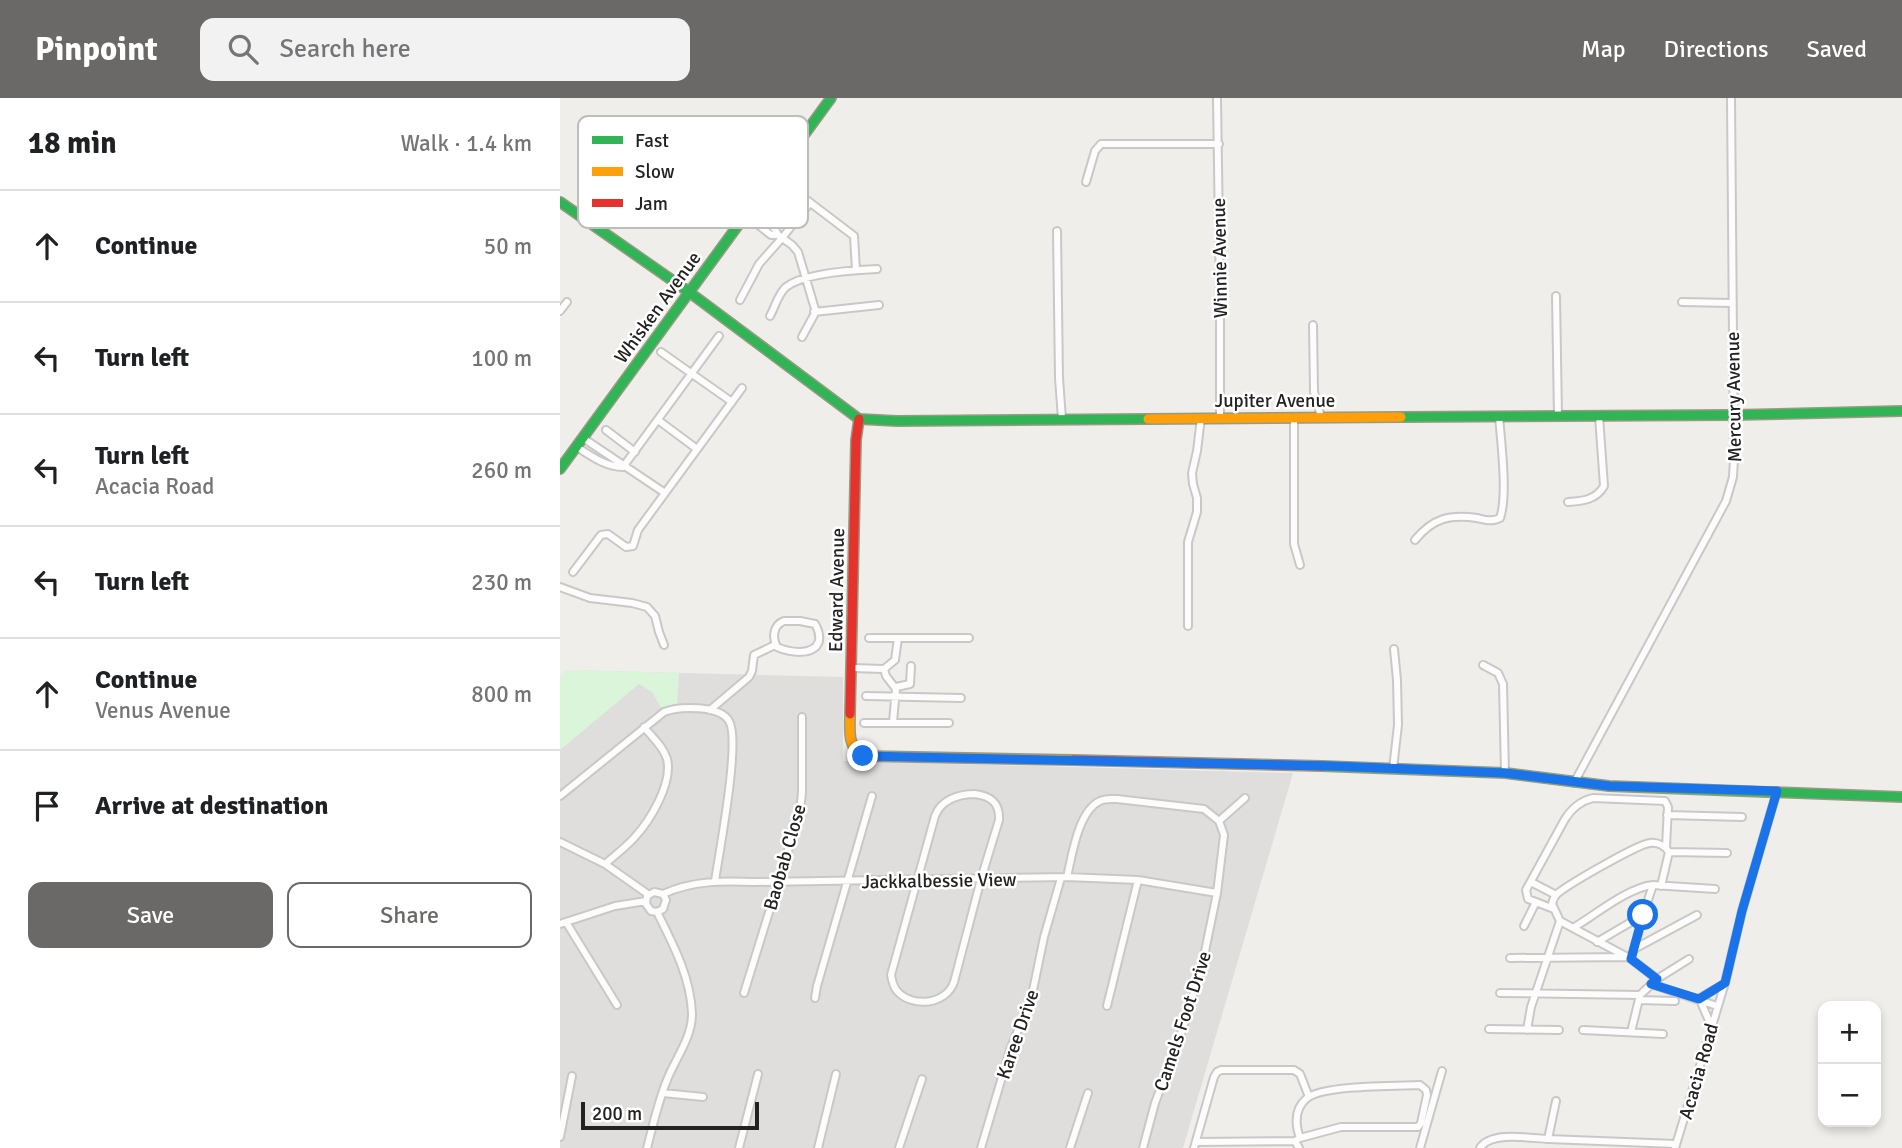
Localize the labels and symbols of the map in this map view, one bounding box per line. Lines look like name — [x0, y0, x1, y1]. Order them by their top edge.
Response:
legend — [578, 116, 808, 228]
text: Fast — [635, 129, 669, 153]
text: Slow — [635, 160, 675, 184]
text: Jam — [635, 192, 668, 216]
street label: Winnie Avenue — [1207, 198, 1233, 318]
street label: Whisken Avenue — [609, 247, 706, 368]
street label: Mercury Avenue — [1721, 331, 1747, 463]
street label: Jupiter Avenue — [1215, 389, 1335, 413]
street label: Edward Avenue — [824, 528, 850, 652]
route end — [847, 740, 878, 771]
street label: Baobab Close — [758, 801, 812, 913]
street label: Jackkalbessie View — [861, 868, 1017, 894]
route start — [1627, 899, 1658, 930]
street label: Camels Foot Drive — [1149, 948, 1217, 1094]
street label: Karee Drive — [991, 986, 1044, 1082]
street label: Acacia Road — [1674, 1020, 1724, 1122]
scale bar — [581, 1099, 760, 1131]

